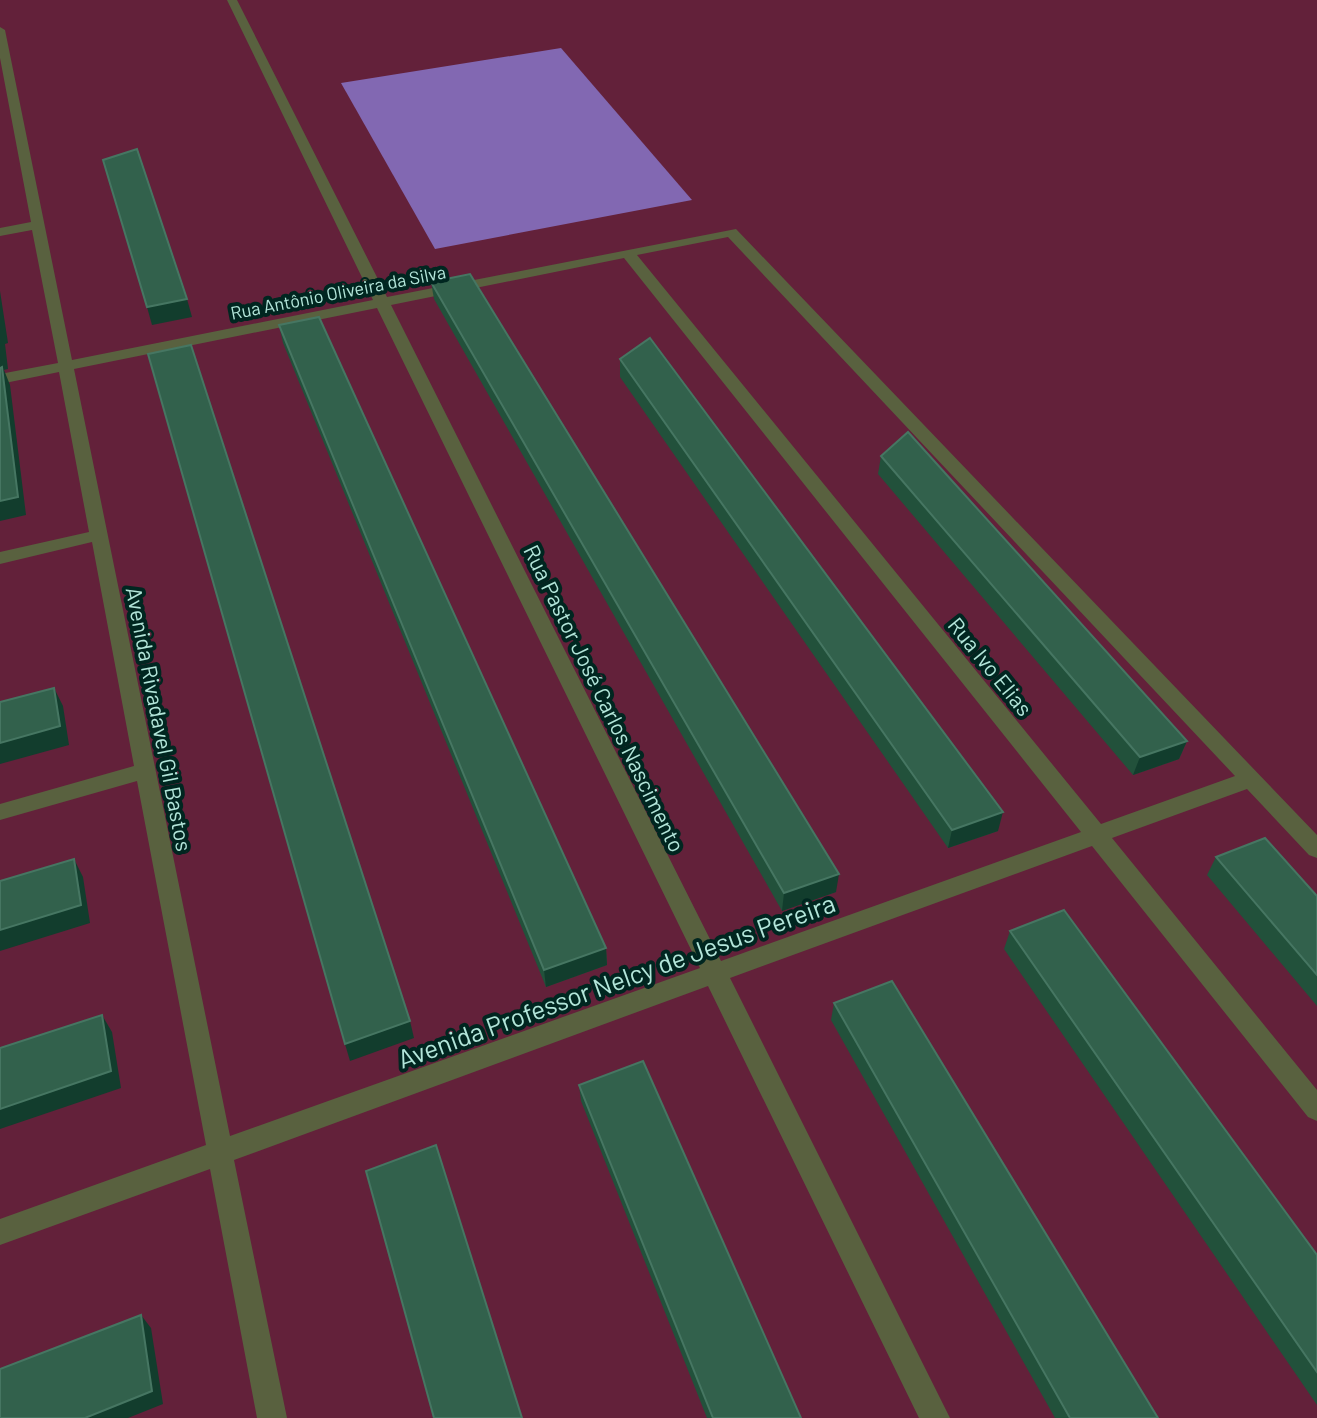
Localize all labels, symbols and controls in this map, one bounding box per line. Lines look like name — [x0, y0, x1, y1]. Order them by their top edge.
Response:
street label: Rua Antônio Oliveira da Silva — [229, 260, 447, 324]
street label: Rua Pastor José Carlos Nascimento — [519, 540, 691, 856]
street label: Avenida Rivadavel Gil Bastos — [122, 585, 198, 853]
street label: Rua Ivo Elias — [943, 612, 1039, 720]
street label: Avenida Professor Nelcy de Jesus Pereira — [393, 886, 839, 1074]

